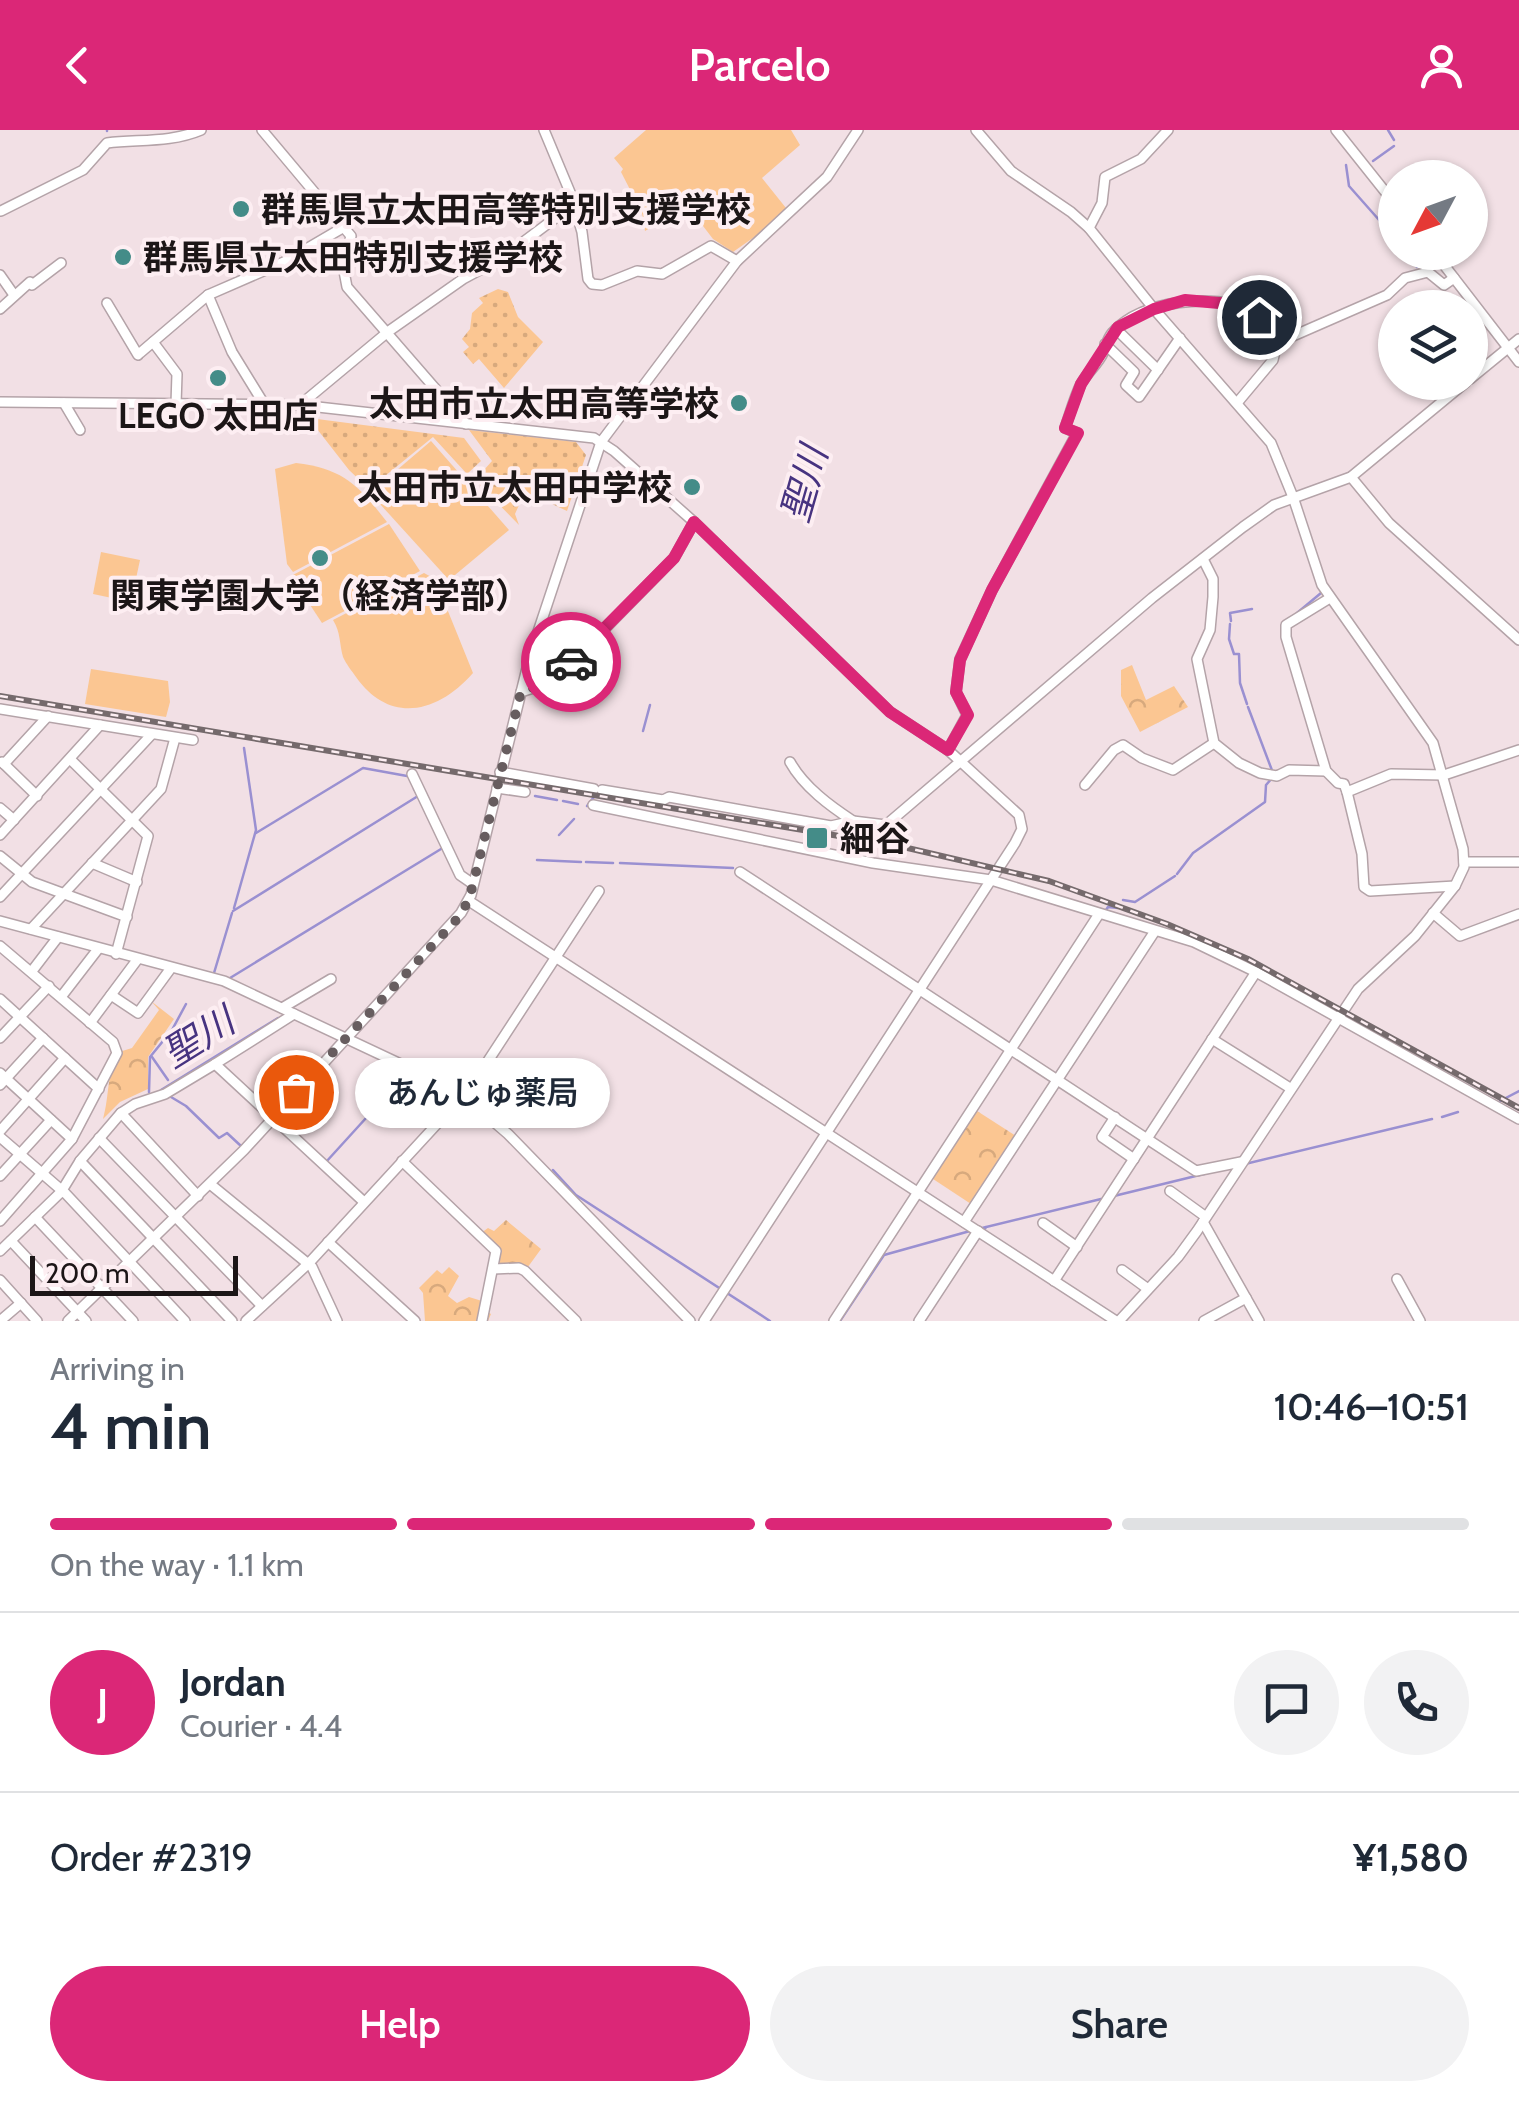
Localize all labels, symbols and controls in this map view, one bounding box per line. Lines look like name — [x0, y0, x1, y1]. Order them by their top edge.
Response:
icon: back — [50, 38, 105, 93]
text: Parcelo — [689, 38, 830, 92]
icon: person — [1414, 38, 1469, 93]
north arrow — [1378, 160, 1488, 270]
map controls — [1378, 160, 1488, 400]
place label: 群馬県立太田高等特別支援学校 — [261, 188, 751, 231]
marker: 群馬県立太田高等特別支援学校 — [230, 198, 252, 220]
place label: 群馬県立太田特別支援学校 — [143, 236, 563, 279]
marker: 群馬県立太田特別支援学校 — [112, 246, 134, 268]
pin — [1217, 275, 1302, 360]
icon: home — [1232, 290, 1287, 345]
button: layers — [1378, 290, 1488, 400]
marker: LEGO 太田店 — [207, 367, 229, 389]
place label: 太田市立太田高等学校 — [369, 382, 719, 425]
marker: 太田市立太田高等学校 — [728, 392, 750, 414]
place label: LEGO 太田店 — [118, 394, 318, 437]
water label: 聖川 — [771, 437, 838, 527]
place label: 太田市立太田中学校 — [357, 466, 672, 509]
marker: 太田市立太田中学校 — [681, 476, 703, 498]
marker: 関東学園大学（経済学部） — [309, 547, 331, 569]
place label: 関東学園大学（経済学部） — [110, 574, 530, 617]
courier — [521, 612, 621, 712]
icon: car — [544, 635, 599, 690]
place label: 細谷 — [840, 817, 910, 860]
marker: 細谷 — [804, 825, 830, 851]
water label: 聖川 — [153, 995, 246, 1077]
pin — [254, 1050, 339, 1135]
callout: あんじゅ薬局 — [356, 1057, 611, 1127]
icon: bag — [269, 1065, 324, 1120]
text: あんじゅ薬局 — [386, 1073, 579, 1112]
scale bar — [30, 1251, 238, 1296]
text: 200 m — [45, 1256, 130, 1290]
text: Arriving in — [50, 1349, 185, 1388]
text: 10:46–10:51 — [1274, 1383, 1469, 1430]
text: 4 min — [50, 1386, 212, 1465]
text: On the way · 1.1 km — [50, 1545, 304, 1584]
button: chat — [1234, 1650, 1339, 1755]
button: phone — [1364, 1650, 1469, 1755]
text: Jordan — [180, 1659, 286, 1706]
text: J — [97, 1679, 108, 1726]
text: Courier · 4.4 — [180, 1706, 342, 1745]
text: Order #2319 — [50, 1834, 253, 1881]
text: ¥1,580 — [1353, 1834, 1469, 1881]
button: Help — [50, 1966, 750, 2081]
button: Share — [770, 1966, 1469, 2081]

